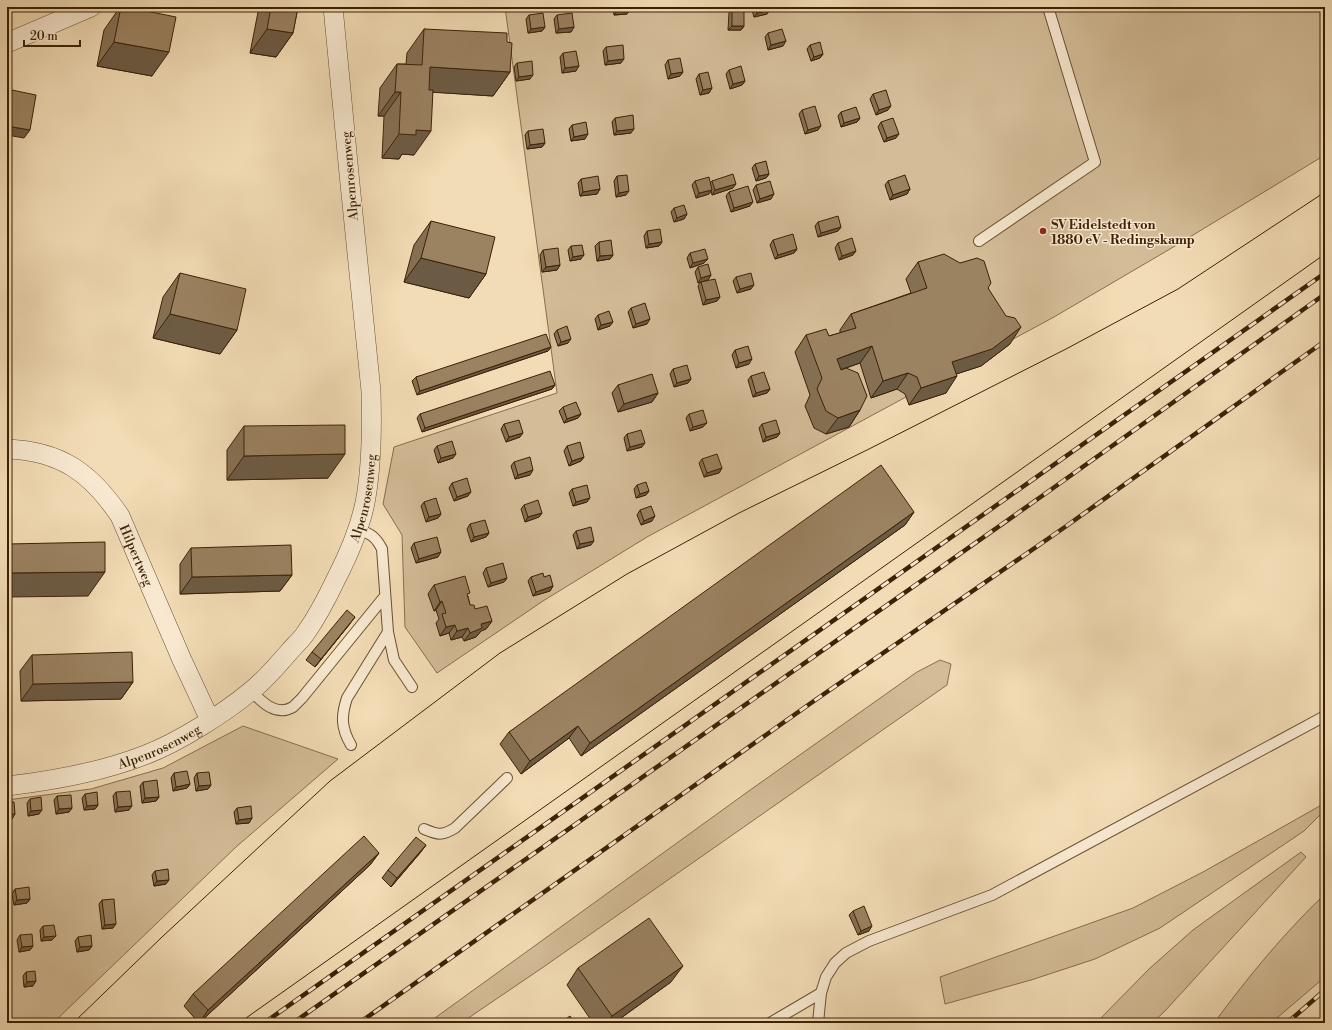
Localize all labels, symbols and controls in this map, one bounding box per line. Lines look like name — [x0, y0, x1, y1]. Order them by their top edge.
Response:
scale bar — [24, 22, 80, 48]
text: 20 m — [30, 29, 58, 44]
street label: Alpenrosenweg — [338, 130, 362, 222]
place label: SV Eidelstedt von 1880 eV - Redingskamp — [1051, 217, 1195, 248]
marker: SV Eidelstedt von 1880 eV - Redingskamp — [1038, 226, 1048, 236]
street label: Alpenrosenweg — [346, 453, 380, 546]
street label: Hilpertweg — [116, 522, 156, 589]
street label: Alpenrosenweg — [115, 721, 204, 773]

